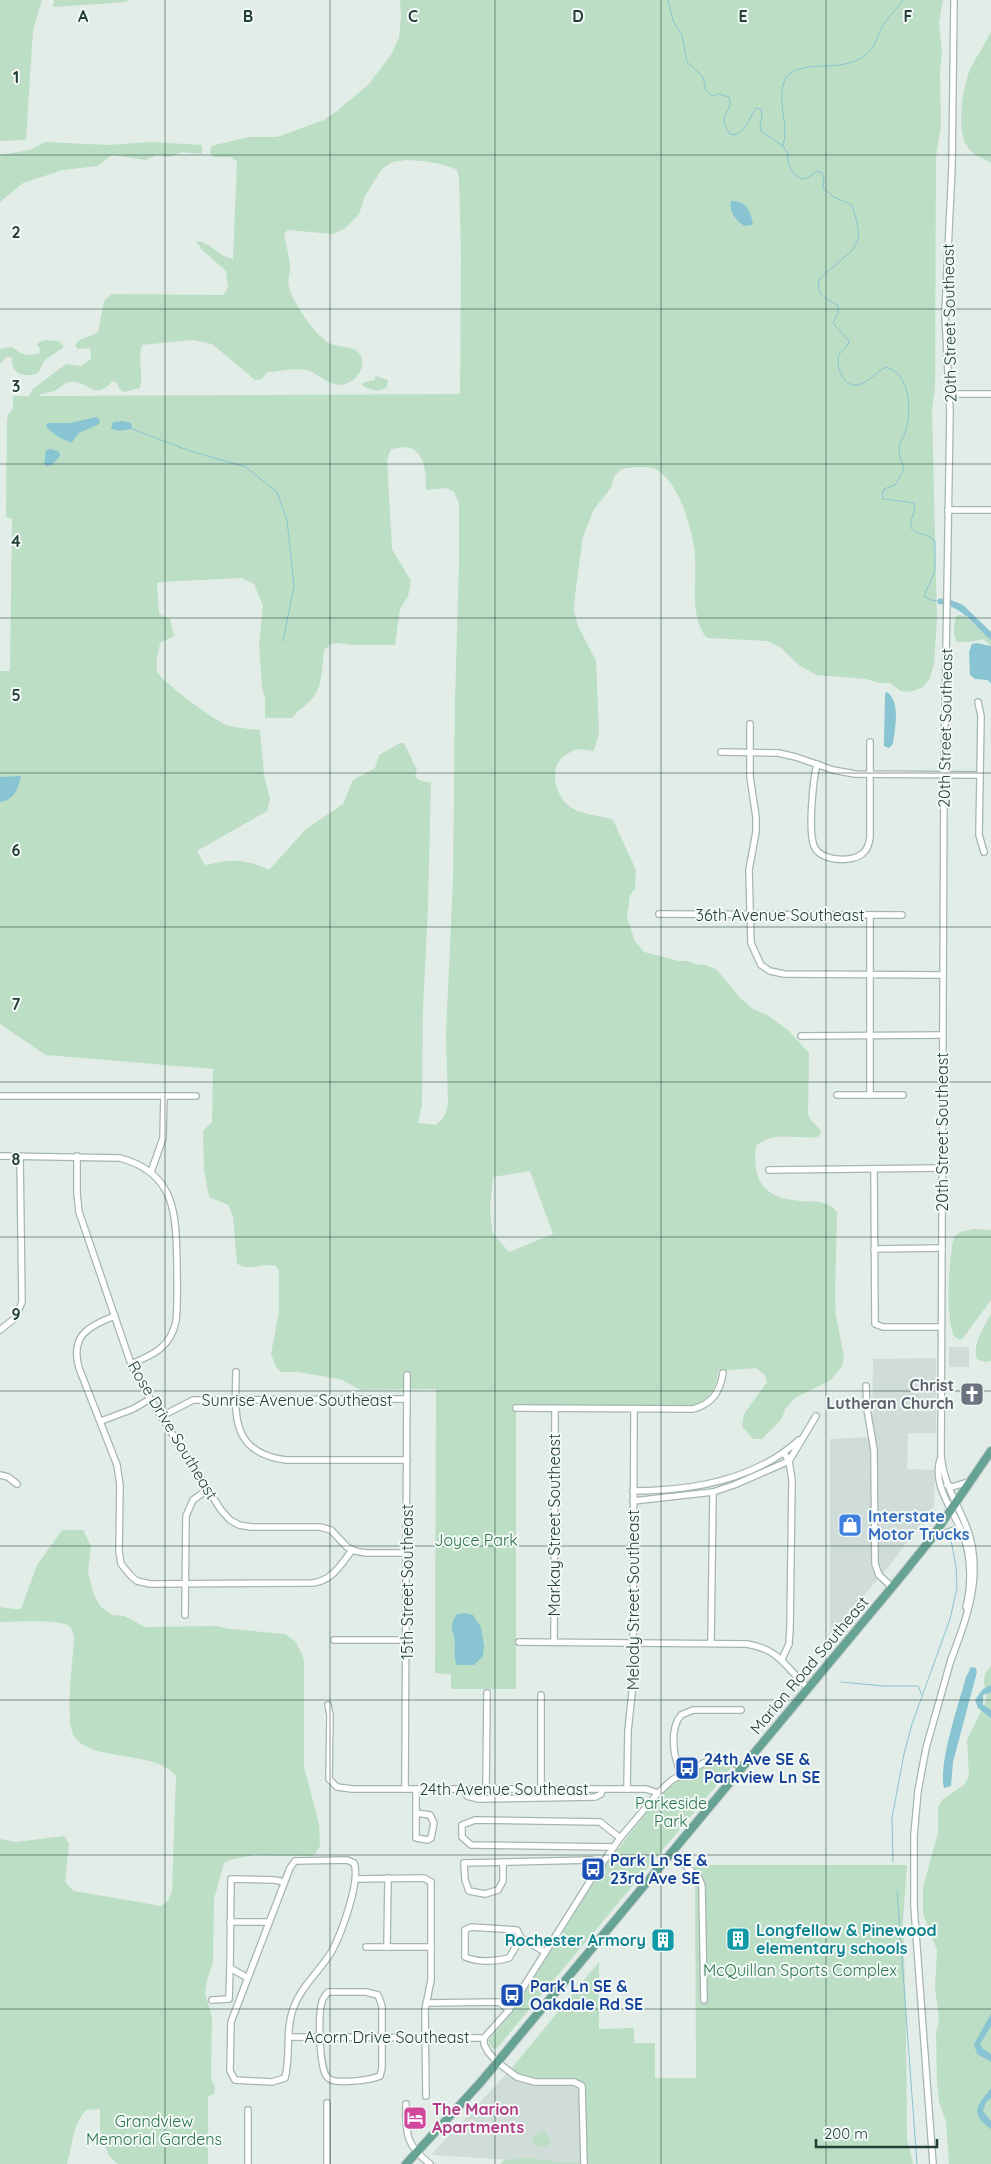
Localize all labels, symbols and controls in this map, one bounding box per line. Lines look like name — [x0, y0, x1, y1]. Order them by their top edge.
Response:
text: A — [78, 6, 89, 26]
text: B — [243, 6, 253, 26]
text: C — [408, 6, 418, 26]
text: D — [572, 6, 584, 26]
text: E — [738, 6, 748, 26]
text: F — [904, 6, 913, 26]
text: 1 — [13, 67, 19, 87]
text: 2 — [11, 222, 21, 242]
street label: 20th Street Southeast — [938, 243, 960, 403]
text: 3 — [12, 376, 20, 396]
text: 4 — [11, 531, 21, 551]
street label: 20th Street Southeast — [934, 648, 956, 808]
text: 5 — [11, 685, 21, 705]
text: 6 — [12, 840, 21, 860]
street label: 36th Avenue Southeast — [696, 905, 864, 925]
text: 7 — [12, 994, 21, 1014]
street label: 20th Street Southeast — [932, 1052, 952, 1212]
text: 8 — [12, 1149, 21, 1169]
text: 9 — [11, 1304, 21, 1324]
street label: Rose Drive Southeast — [124, 1357, 222, 1503]
place label: Christ Lutheran Church — [826, 1375, 954, 1413]
church icon: Christ Lutheran Church — [959, 1381, 985, 1407]
street label: Sunrise Avenue Southeast — [202, 1390, 392, 1410]
street label: Markay Street Southeast — [544, 1434, 564, 1616]
street label: 15th Street Southeast — [397, 1504, 417, 1660]
place label: Interstate Motor Trucks — [868, 1506, 970, 1544]
street label: Melody Street Southeast — [623, 1510, 643, 1690]
shop icon: Interstate Motor Trucks — [837, 1512, 863, 1538]
park label: Joyce Park — [434, 1530, 518, 1550]
street label: Marion Road Southeast — [745, 1592, 873, 1738]
place label: 24th Ave SE & Parkview Ln SE — [704, 1749, 820, 1787]
bus stop icon: 24th Ave SE & Parkview Ln SE — [674, 1755, 700, 1781]
street label: 24th Avenue Southeast — [419, 1779, 589, 1799]
park label: Parkeside Park — [635, 1793, 707, 1831]
place label: Park Ln SE & 23rd Ave SE — [610, 1850, 708, 1888]
bus stop icon: Park Ln SE & 23rd Ave SE — [580, 1856, 606, 1882]
place label: Longfellow & Pinewood elementary schools — [756, 1920, 936, 1958]
building icon: Longfellow & Pinewood elementary schools — [725, 1926, 751, 1952]
building icon: Rochester Armory — [650, 1927, 676, 1953]
place label: Rochester Armory — [505, 1930, 646, 1950]
park label: McQuillan Sports Complex — [703, 1960, 897, 1980]
place label: Park Ln SE & Oakdale Rd SE — [530, 1976, 643, 2014]
bus stop icon: Park Ln SE & Oakdale Rd SE — [499, 1982, 525, 2008]
street label: Acorn Drive Southeast — [305, 2027, 469, 2047]
place label: The Marion Apartments — [432, 2099, 524, 2137]
hotel icon: The Marion Apartments — [402, 2105, 428, 2131]
park label: Grandview Memorial Gardens — [86, 2111, 222, 2149]
scale bar — [816, 2116, 937, 2148]
text: 200 m — [824, 2124, 868, 2143]

